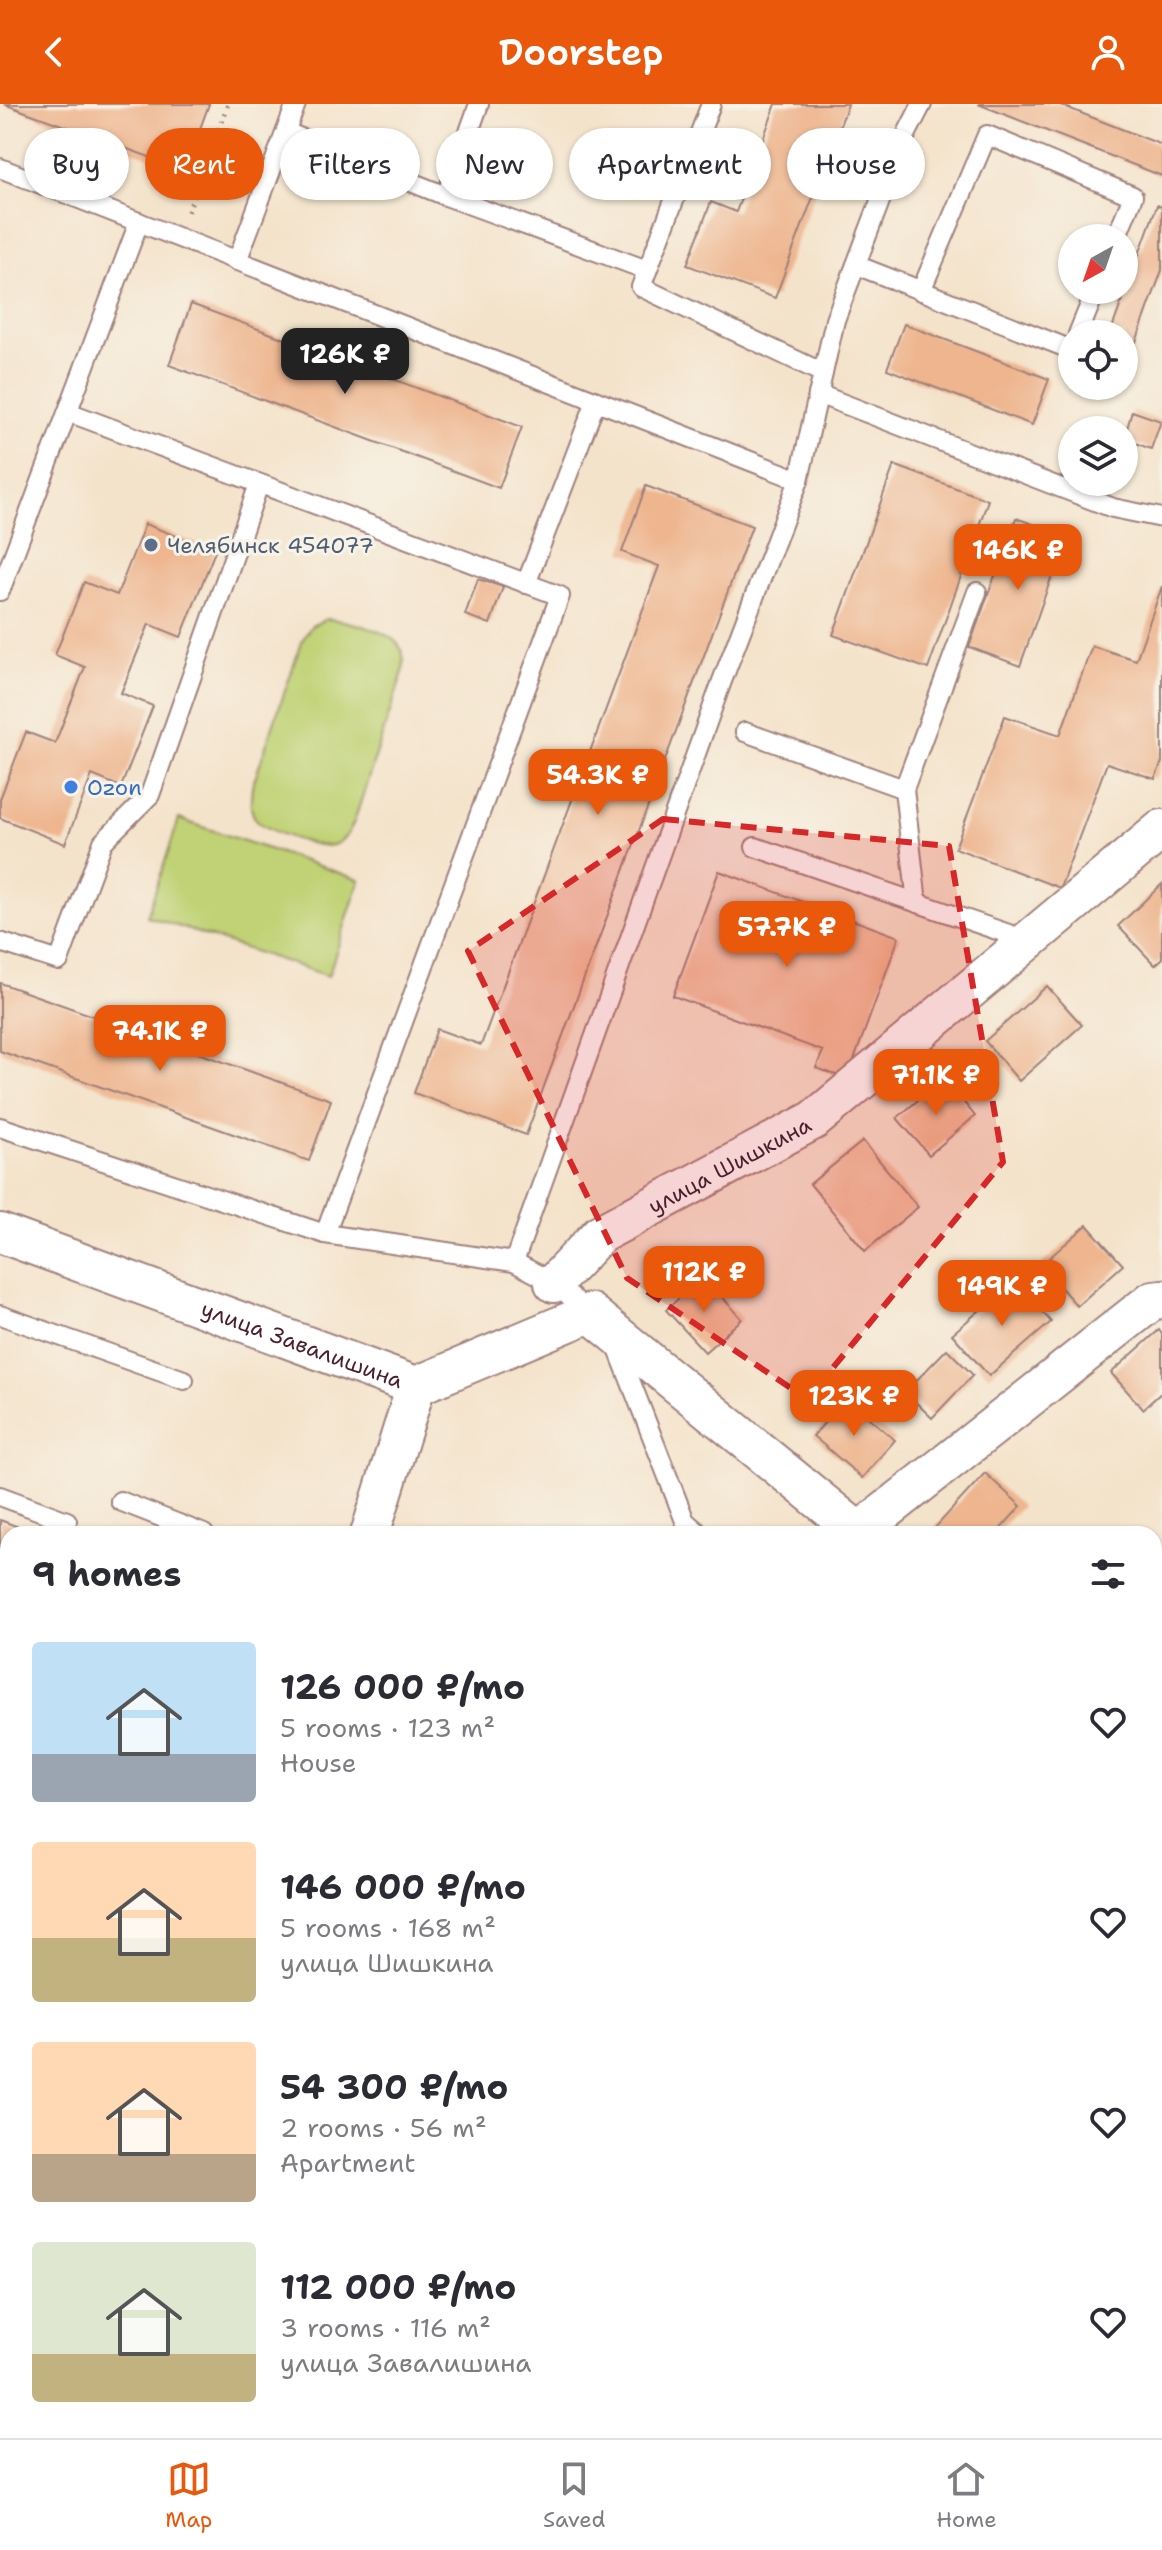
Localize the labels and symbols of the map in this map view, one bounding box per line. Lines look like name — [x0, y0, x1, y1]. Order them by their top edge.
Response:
north arrow — [1058, 224, 1138, 304]
pin: 126K ₽ — [280, 328, 410, 396]
pin: 146K ₽ — [953, 524, 1083, 592]
place label: Челябинск 454077 — [167, 531, 374, 560]
marker: Челябинск 454077 — [142, 536, 160, 554]
pin: 54.3K ₽ — [524, 749, 672, 817]
place label: Ozon — [87, 773, 142, 802]
marker: Ozon — [62, 778, 80, 796]
pin: 57.7K ₽ — [713, 901, 861, 969]
pin: 74.1K ₽ — [86, 1005, 234, 1073]
pin: 71.1K ₽ — [862, 1049, 1010, 1117]
street label: улица Шишкина — [643, 1110, 816, 1220]
pin: 112K ₽ — [639, 1246, 769, 1314]
pin: 149K ₽ — [937, 1260, 1067, 1328]
street label: улица Завалишина — [197, 1294, 407, 1395]
pin: 123K ₽ — [789, 1370, 919, 1438]

